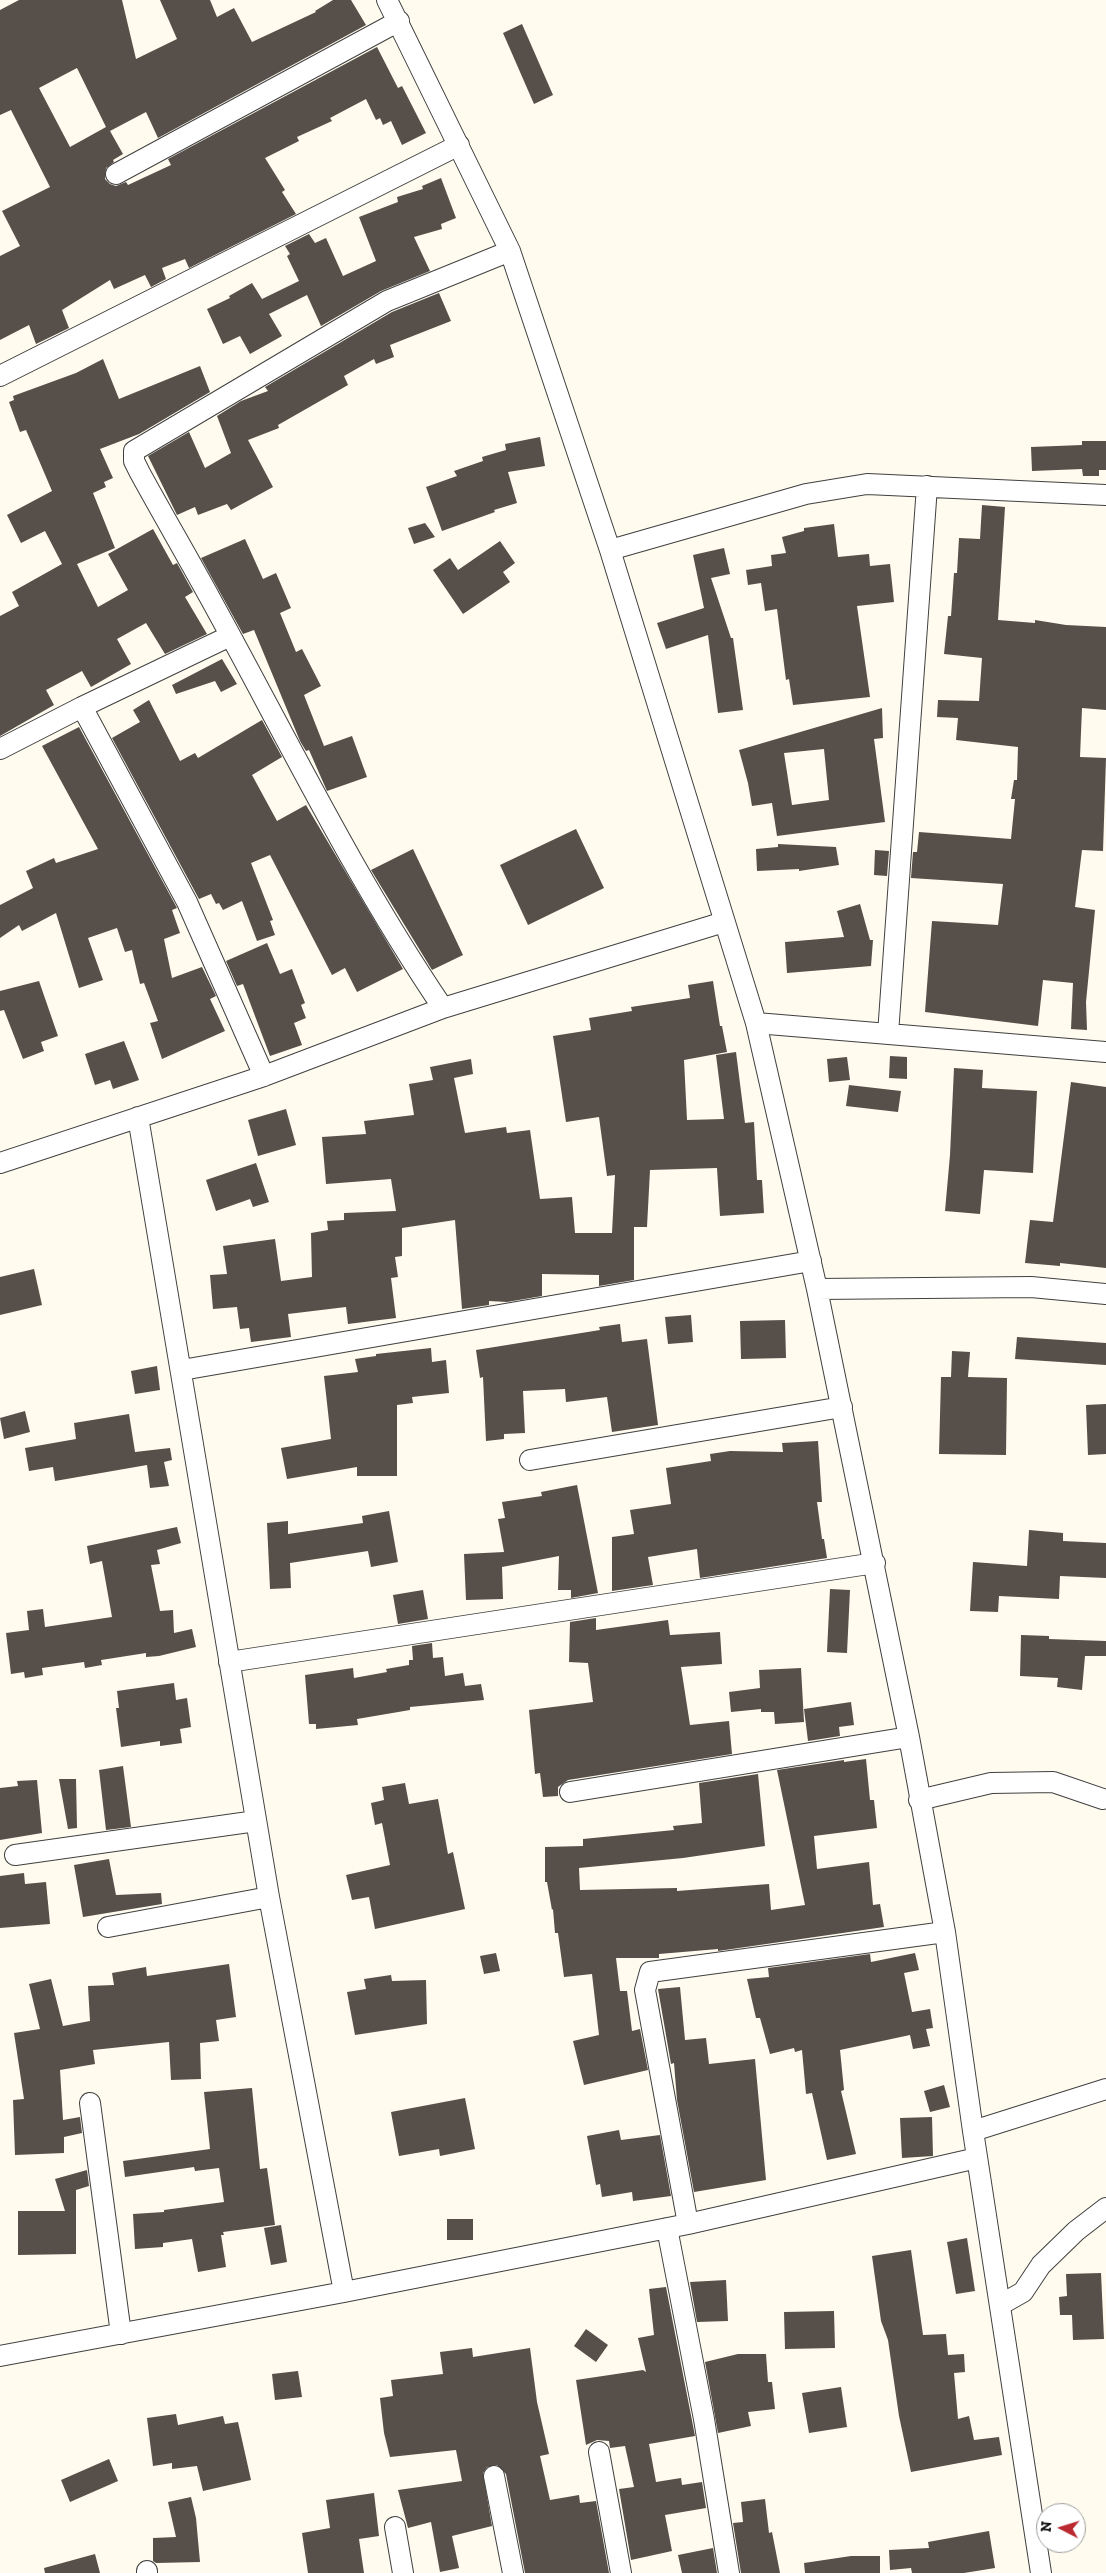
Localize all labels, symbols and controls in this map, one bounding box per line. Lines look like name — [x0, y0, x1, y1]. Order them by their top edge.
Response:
north arrow — [1036, 2503, 1086, 2553]
text: N — [1038, 2521, 1055, 2533]

